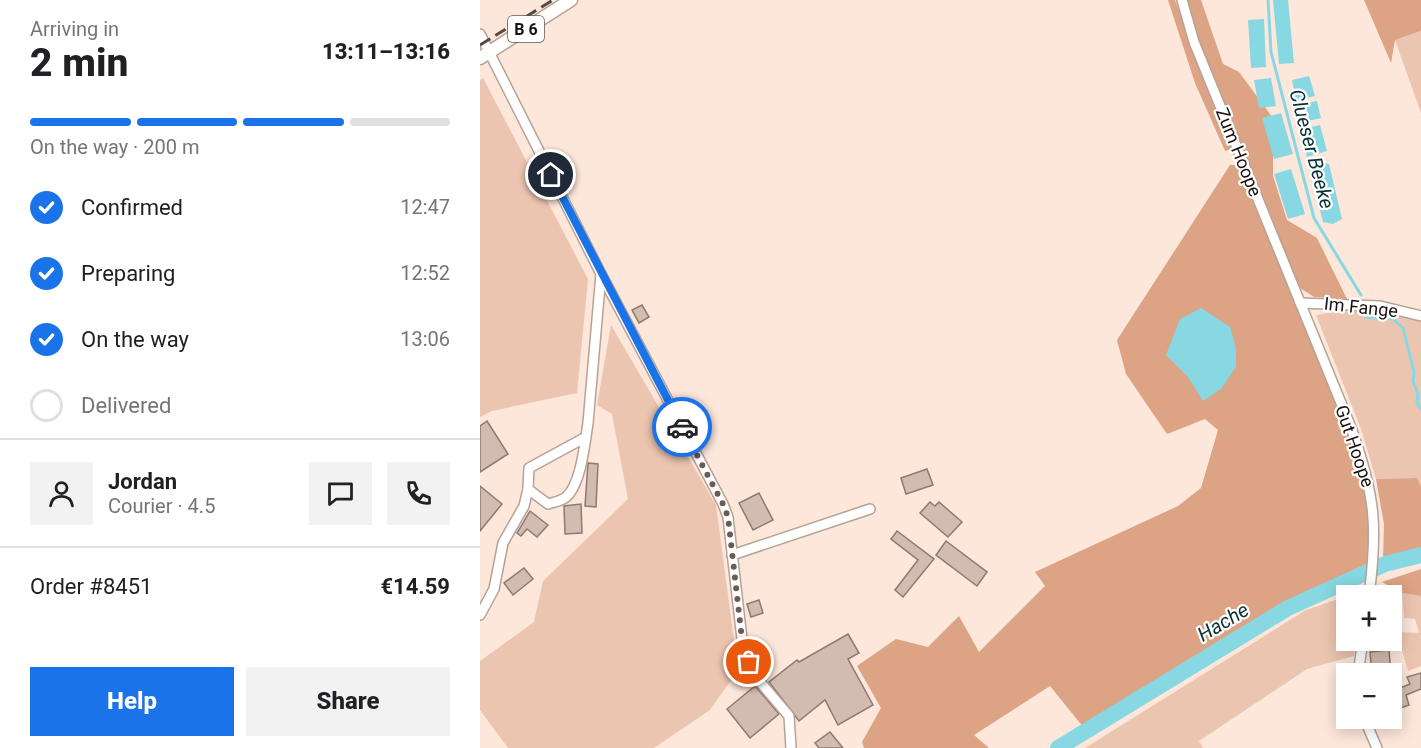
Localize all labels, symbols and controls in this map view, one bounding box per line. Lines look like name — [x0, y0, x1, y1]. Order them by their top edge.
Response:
road number: B 6 — [508, 16, 544, 42]
text: Arriving in — [30, 17, 119, 41]
text: 13:11–13:16 — [322, 39, 450, 64]
text: 2 min — [30, 40, 128, 86]
water label: Clueser Beeke — [1285, 87, 1339, 211]
street label: Zum Hoope — [1212, 105, 1266, 199]
text: On the way · 200 m — [30, 135, 199, 159]
pin — [525, 149, 576, 200]
icon: home — [534, 158, 567, 191]
icon: check — [30, 191, 63, 224]
text: Confirmed — [81, 195, 183, 220]
text: 12:47 — [400, 195, 450, 219]
icon: check — [30, 257, 63, 290]
text: Preparing — [81, 261, 175, 286]
text: 12:52 — [400, 261, 450, 285]
street label: Im Fange — [1323, 293, 1399, 321]
icon: check — [30, 323, 63, 356]
text: On the way — [81, 327, 189, 352]
text: 13:06 — [400, 327, 450, 351]
text: Delivered — [81, 393, 171, 418]
courier — [652, 397, 712, 457]
street label: Gut Hoope — [1331, 402, 1379, 490]
icon: car — [666, 411, 699, 444]
button: person — [30, 462, 93, 525]
button: chat — [309, 462, 372, 525]
button: phone — [387, 462, 450, 525]
text: Jordan — [108, 469, 177, 494]
text: Courier · 4.5 — [108, 494, 215, 518]
text: Order #8451 — [30, 574, 152, 599]
text: €14.59 — [381, 574, 450, 599]
map controls — [1336, 585, 1402, 729]
button: + — [1336, 585, 1402, 651]
water label: Hache — [1193, 597, 1253, 647]
pin — [723, 636, 774, 687]
icon: bag — [732, 645, 765, 678]
button: − — [1336, 663, 1402, 729]
button: Help — [30, 667, 234, 736]
button: Share — [246, 667, 450, 736]

